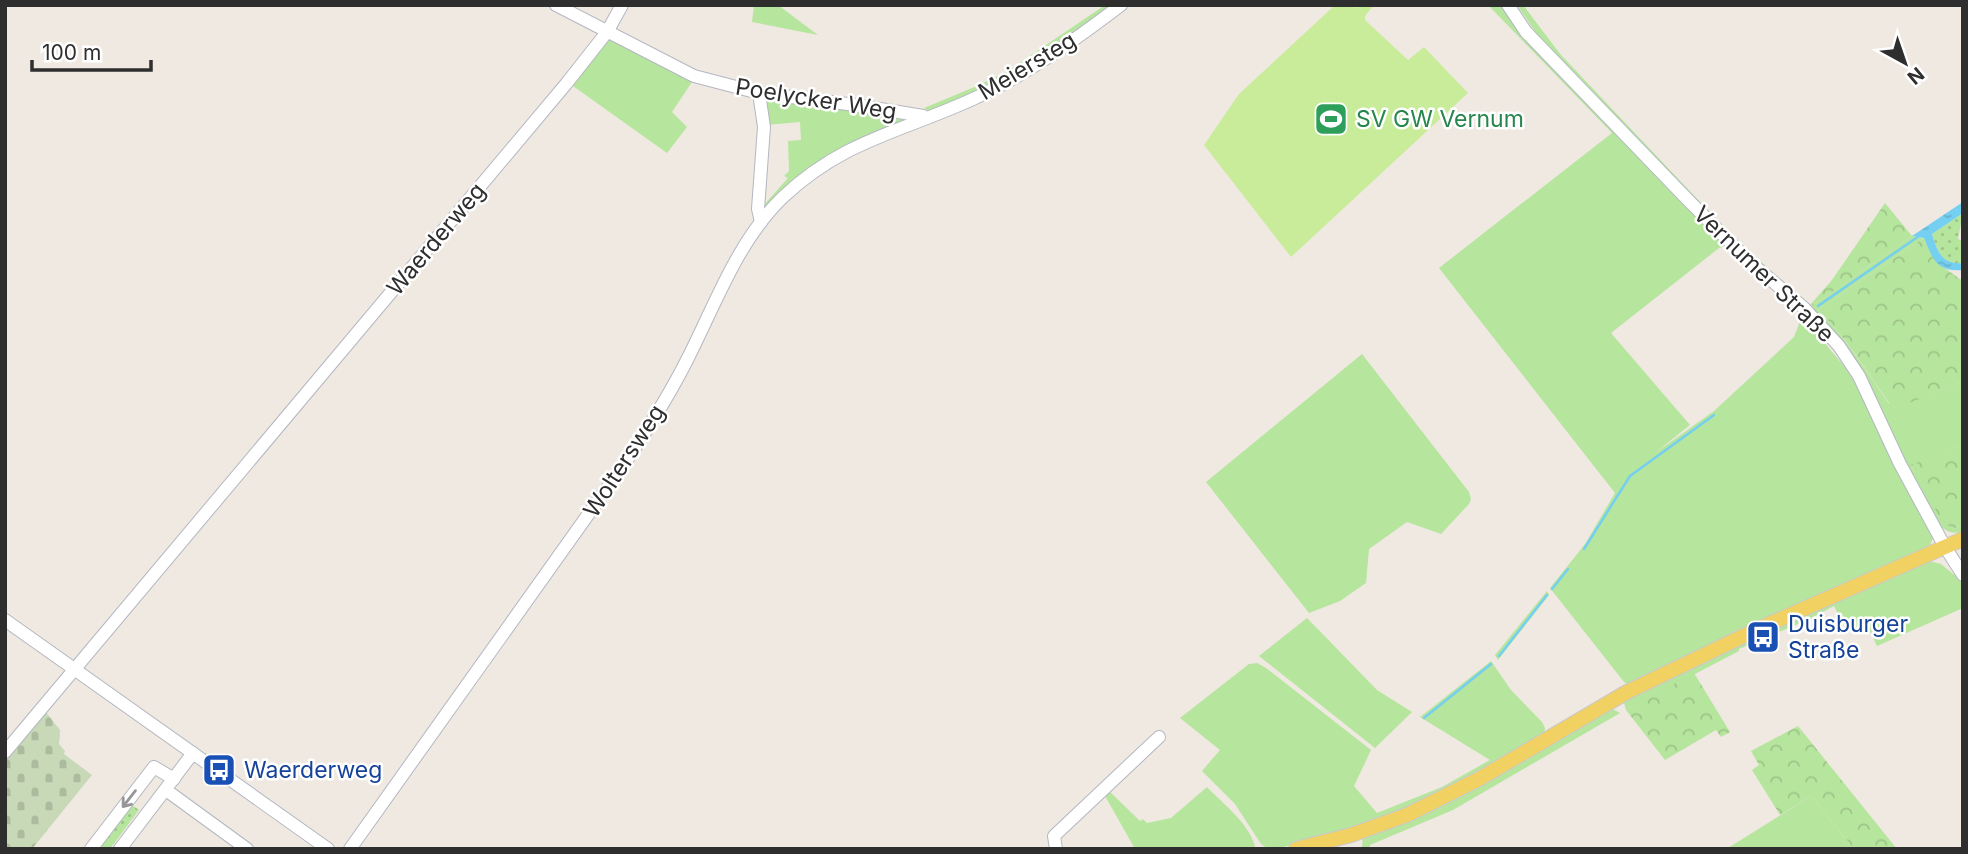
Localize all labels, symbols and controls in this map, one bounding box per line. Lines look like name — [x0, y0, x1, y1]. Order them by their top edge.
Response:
street label: Meiersteg — [973, 26, 1081, 106]
scale bar — [32, 28, 150, 72]
north arrow — [1870, 28, 1940, 98]
text: 100 m — [42, 40, 101, 65]
text: N — [1903, 62, 1929, 89]
street label: Poelycker Weg — [733, 72, 899, 126]
sports icon: SV GW Vernum — [1312, 100, 1350, 138]
place label: SV GW Vernum — [1356, 105, 1524, 133]
street label: Waerderweg — [381, 177, 491, 301]
street label: Vernumer Straße — [1688, 200, 1840, 348]
street label: Woltersweg — [577, 399, 671, 523]
place label: Duisburger Straße — [1788, 610, 1908, 664]
bus stop icon: Duisburger Straße — [1744, 618, 1782, 656]
bus stop icon: Waerderweg — [200, 751, 238, 789]
place label: Waerderweg — [244, 756, 382, 784]
one-way arrow — [122, 789, 137, 807]

